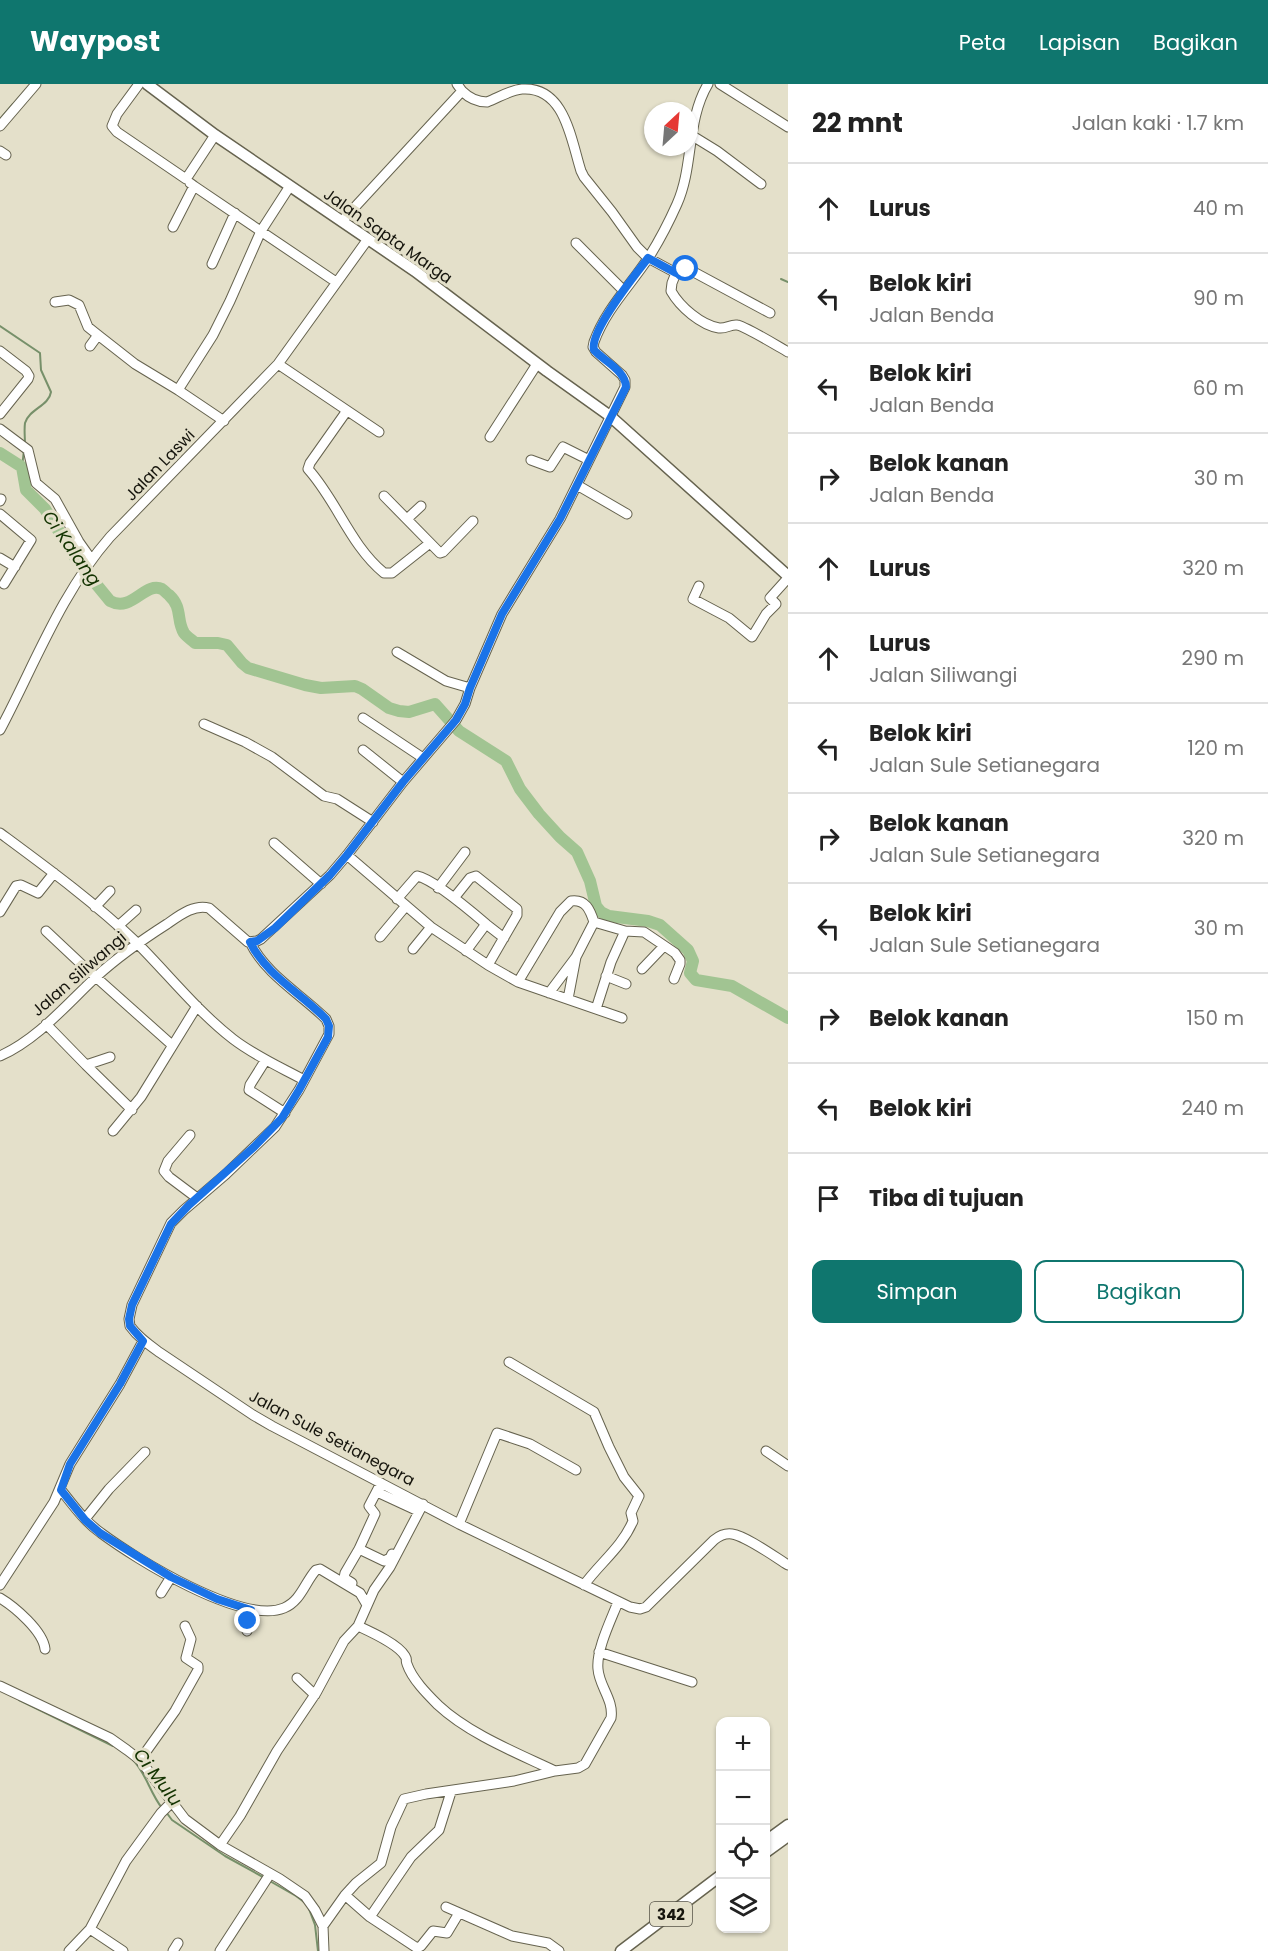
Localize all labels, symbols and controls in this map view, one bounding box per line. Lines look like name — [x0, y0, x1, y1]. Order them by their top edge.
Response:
text: Waypost — [30, 22, 160, 61]
text: Peta — [959, 28, 1006, 57]
text: Lapisan — [1039, 28, 1120, 57]
text: Bagikan — [1153, 28, 1238, 57]
north arrow — [644, 102, 698, 156]
text: 22 mnt — [812, 105, 903, 141]
text: Jalan kaki · 1.7 km — [1072, 109, 1244, 137]
street label: Jalan Sapta Marga — [319, 183, 457, 289]
icon: ahead — [812, 192, 845, 225]
text: Lurus — [869, 193, 931, 224]
text: 40 m — [1193, 194, 1244, 222]
route start — [672, 255, 698, 281]
text: Belok kiri — [869, 268, 972, 299]
icon: left — [812, 282, 845, 315]
text: 90 m — [1193, 284, 1244, 312]
text: Jalan Benda — [869, 301, 994, 329]
text: Belok kiri — [869, 358, 972, 389]
icon: left — [812, 372, 845, 405]
text: 60 m — [1193, 374, 1244, 402]
text: Jalan Benda — [869, 391, 994, 419]
street label: Jalan Laswi — [120, 424, 200, 506]
text: Belok kanan — [869, 448, 1009, 479]
icon: right — [812, 462, 845, 495]
text: 30 m — [1194, 464, 1244, 492]
text: Jalan Benda — [869, 481, 994, 509]
water label: Ci Kalang — [37, 505, 107, 591]
icon: ahead — [812, 552, 845, 585]
text: Lurus — [869, 553, 931, 584]
text: 320 m — [1182, 554, 1244, 582]
text: Lurus — [869, 628, 931, 659]
icon: ahead — [812, 642, 845, 675]
text: 290 m — [1181, 644, 1244, 672]
text: Jalan Siliwangi — [869, 661, 1017, 689]
text: Belok kiri — [869, 718, 972, 749]
icon: left — [812, 732, 845, 765]
text: 120 m — [1188, 734, 1244, 762]
text: Jalan Sule Setianegara — [869, 751, 1100, 779]
text: Belok kanan — [869, 808, 1009, 839]
icon: right — [812, 822, 845, 855]
text: 320 m — [1182, 824, 1244, 852]
text: Jalan Sule Setianegara — [869, 841, 1100, 869]
text: Belok kiri — [869, 898, 972, 929]
icon: left — [812, 912, 845, 945]
text: 30 m — [1194, 914, 1244, 942]
street label: Jalan Siliwangi — [27, 926, 131, 1022]
text: Jalan Sule Setianegara — [869, 931, 1100, 959]
icon: right — [812, 1002, 845, 1035]
text: Belok kanan — [869, 1003, 1009, 1034]
text: 150 m — [1187, 1004, 1244, 1032]
icon: left — [812, 1092, 845, 1125]
text: Belok kiri — [869, 1093, 972, 1124]
text: 240 m — [1181, 1094, 1244, 1122]
icon: arrive — [812, 1182, 845, 1215]
text: Tiba di tujuan — [869, 1183, 1024, 1214]
button: Simpan — [812, 1260, 1022, 1323]
button: Bagikan — [1034, 1260, 1244, 1323]
street label: Jalan Sule Setianegara — [245, 1384, 419, 1492]
route end — [234, 1607, 260, 1633]
map controls — [716, 1717, 770, 1933]
button: + — [716, 1717, 770, 1771]
water label: Ci Mulu — [128, 1743, 188, 1811]
button: − — [716, 1771, 770, 1825]
button: locate — [716, 1825, 770, 1879]
button: layers — [716, 1879, 770, 1933]
road number: 342 — [650, 1902, 692, 1926]

